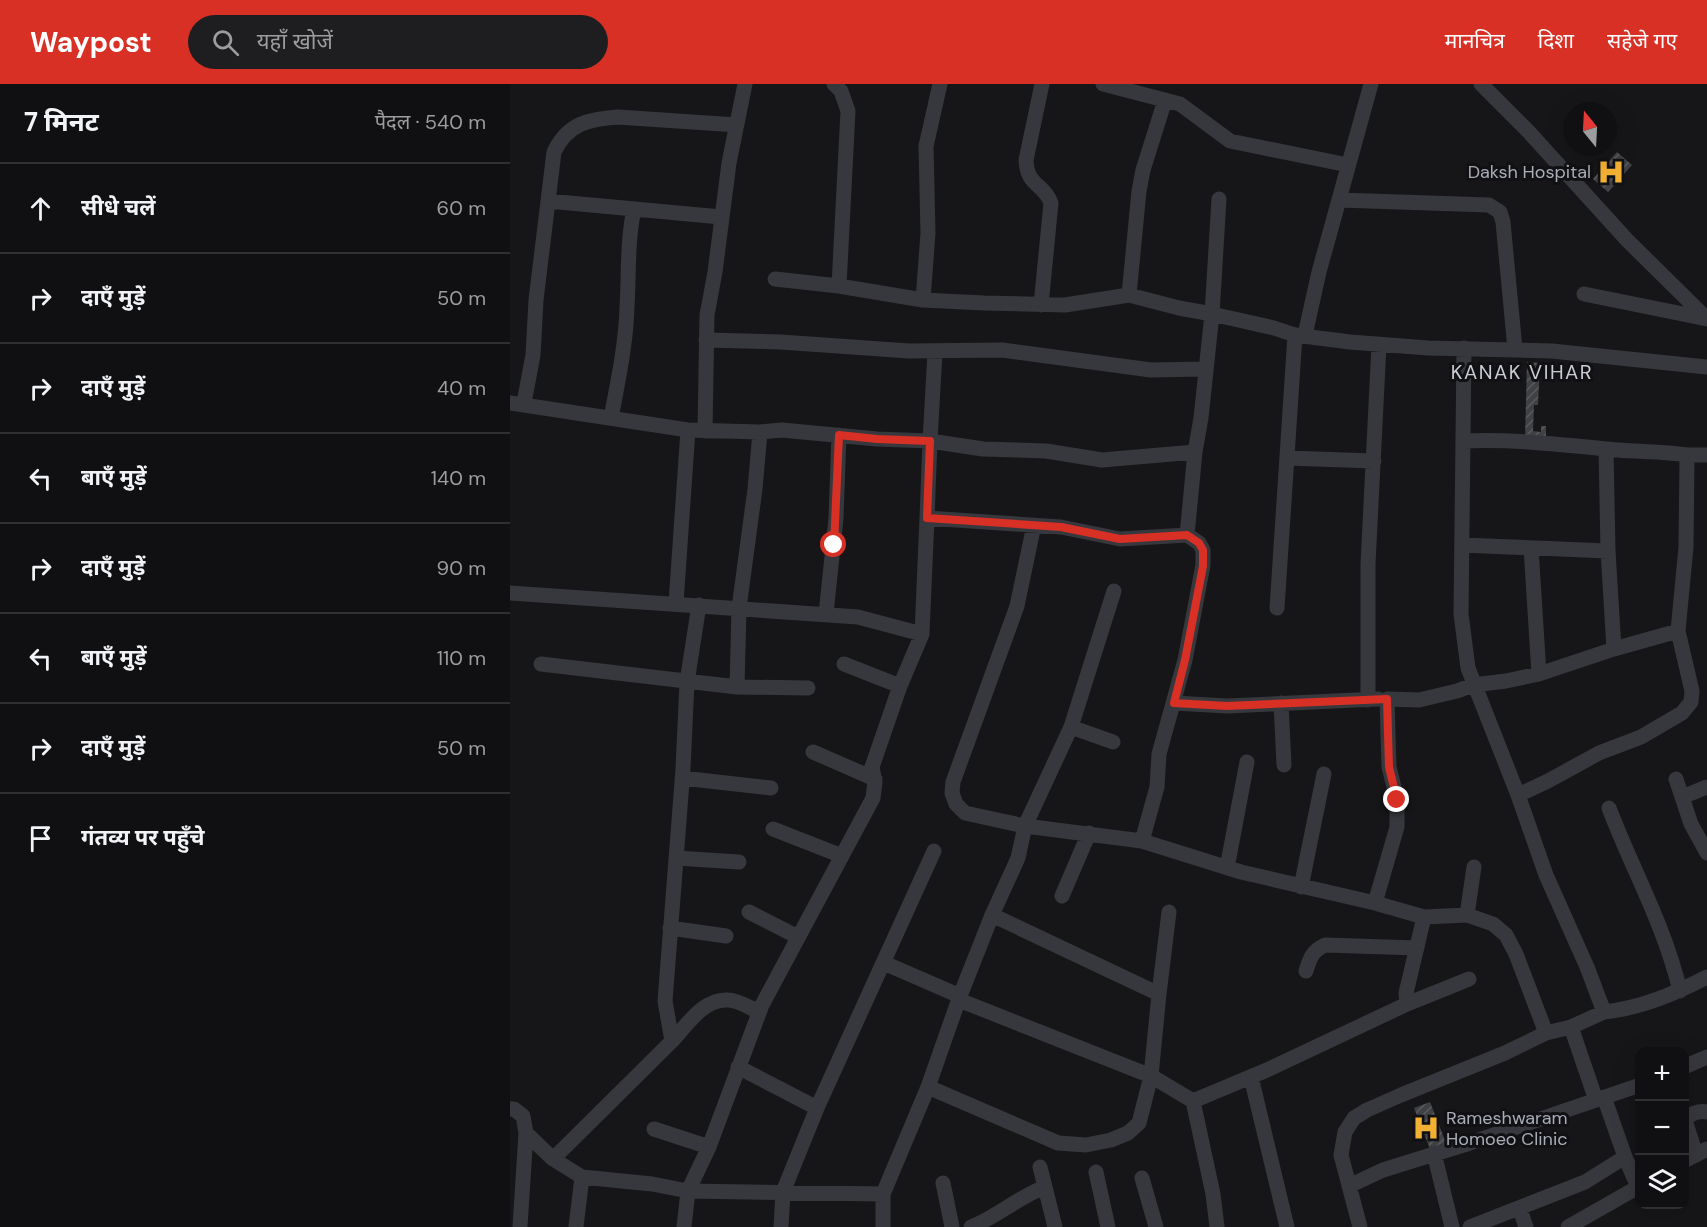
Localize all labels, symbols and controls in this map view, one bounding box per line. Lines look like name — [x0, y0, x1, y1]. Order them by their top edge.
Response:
search box — [188, 15, 608, 69]
text: Waypost — [30, 24, 152, 61]
icon: search — [209, 26, 242, 59]
text: यहाँ खोजें — [257, 27, 333, 56]
text: मानचित्र — [1445, 27, 1505, 55]
text: दिशा — [1538, 27, 1574, 55]
text: सहेजे गए — [1607, 27, 1677, 55]
north arrow — [1563, 102, 1617, 156]
text: 7 मिनट — [24, 105, 99, 139]
text: पैदल · 540 m — [375, 109, 486, 135]
hospital icon: Daksh Hospital — [1596, 157, 1626, 187]
place label: Daksh Hospital — [1468, 160, 1591, 184]
icon: ahead — [24, 192, 57, 225]
text: सीधे चलें — [81, 193, 156, 222]
text: 60 m — [437, 195, 486, 221]
icon: right — [24, 282, 57, 315]
text: दाएँ मुड़ें — [81, 283, 145, 312]
text: 50 m — [437, 285, 486, 311]
district label: KANAK VIHAR — [1451, 359, 1593, 385]
icon: right — [24, 372, 57, 405]
text: दाएँ मुड़ें — [81, 373, 145, 402]
text: 40 m — [437, 375, 486, 401]
icon: left — [24, 462, 57, 495]
text: बाएँ मुड़ें — [81, 463, 147, 492]
text: 140 m — [431, 465, 486, 491]
route start — [820, 531, 846, 557]
icon: right — [24, 552, 57, 585]
text: दाएँ मुड़ें — [81, 553, 145, 582]
text: 90 m — [437, 555, 486, 581]
icon: left — [24, 642, 57, 675]
text: बाएँ मुड़ें — [81, 643, 147, 672]
text: 110 m — [437, 645, 486, 671]
icon: right — [24, 732, 57, 765]
text: दाएँ मुड़ें — [81, 733, 145, 762]
text: 50 m — [437, 735, 486, 761]
route end — [1383, 786, 1409, 812]
icon: arrive — [24, 822, 57, 855]
text: गंतव्य पर पहुँचे — [81, 823, 204, 852]
map controls — [1635, 1047, 1689, 1209]
button: + — [1635, 1047, 1689, 1101]
button: − — [1635, 1101, 1689, 1155]
place label: Rameshwaram Homoeo Clinic — [1446, 1106, 1568, 1151]
hospital icon: Rameshwaram Homoeo Clinic — [1411, 1113, 1441, 1143]
button: layers — [1635, 1155, 1689, 1209]

